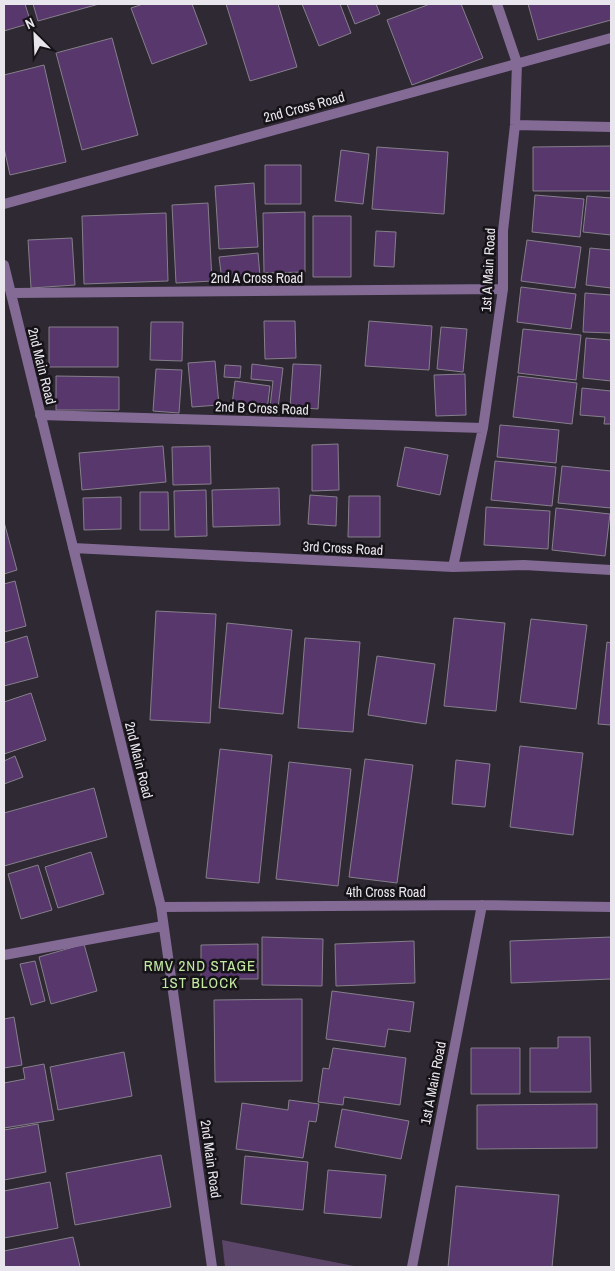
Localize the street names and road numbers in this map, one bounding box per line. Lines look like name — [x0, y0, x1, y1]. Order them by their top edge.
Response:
street label: 2nd Cross Road — [262, 88, 346, 126]
street label: 1st A Main Road — [477, 227, 499, 313]
street label: 2nd A Cross Road — [211, 269, 303, 287]
street label: 2nd Main Road — [24, 326, 60, 406]
street label: 2nd B Cross Road — [215, 397, 309, 419]
street label: 3rd Cross Road — [302, 537, 384, 559]
street label: 2nd Main Road — [121, 720, 157, 800]
street label: 4th Cross Road — [346, 883, 426, 901]
street label: 1st A Main Road — [416, 1040, 450, 1126]
street label: 2nd Main Road — [197, 1119, 225, 1199]

